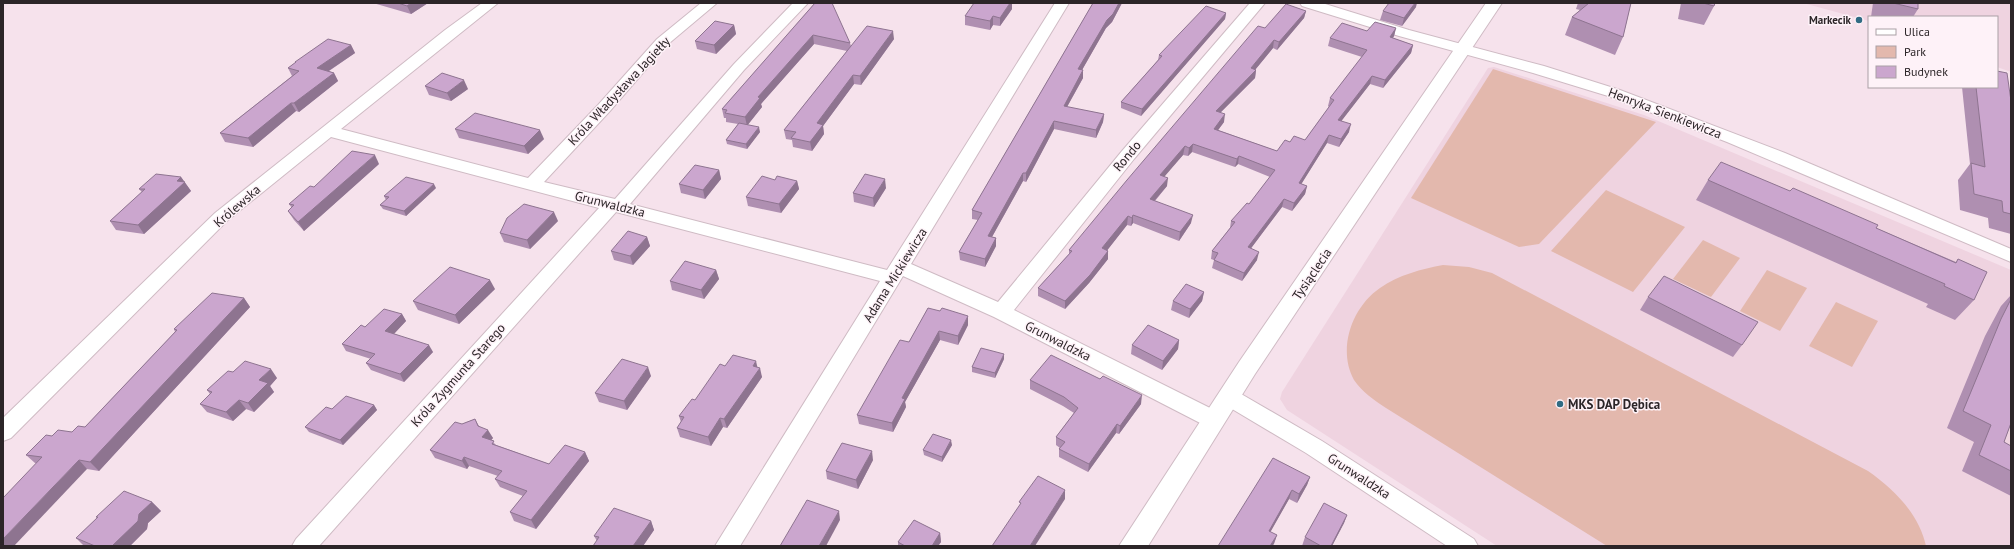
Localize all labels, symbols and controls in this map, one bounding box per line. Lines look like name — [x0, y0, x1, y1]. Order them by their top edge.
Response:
place label: Markecik — [1809, 13, 1852, 27]
marker: Markecik — [1854, 15, 1864, 25]
legend — [1868, 16, 1998, 88]
text: Ulica — [1904, 24, 1930, 39]
street label: Króla Władysława Jagiełły — [564, 33, 674, 149]
text: Park — [1904, 44, 1926, 59]
text: Budynek — [1904, 64, 1948, 79]
street label: Henryka Sienkiewicza — [1606, 84, 1724, 142]
street label: Rondo — [1109, 137, 1145, 175]
street label: Królewska — [210, 181, 264, 231]
street label: Grunwaldzka — [573, 187, 647, 221]
street label: Adama Mickiewicza — [859, 225, 931, 325]
street label: Tysiąclecia — [1288, 245, 1336, 303]
street label: Grunwaldzka — [1022, 317, 1094, 365]
street label: Króla Zygmunta Starego — [407, 320, 509, 430]
place label: MKS DAP Dębica — [1568, 396, 1660, 413]
marker: MKS DAP Dębica — [1555, 399, 1565, 409]
street label: Grunwaldzka — [1324, 449, 1394, 503]

